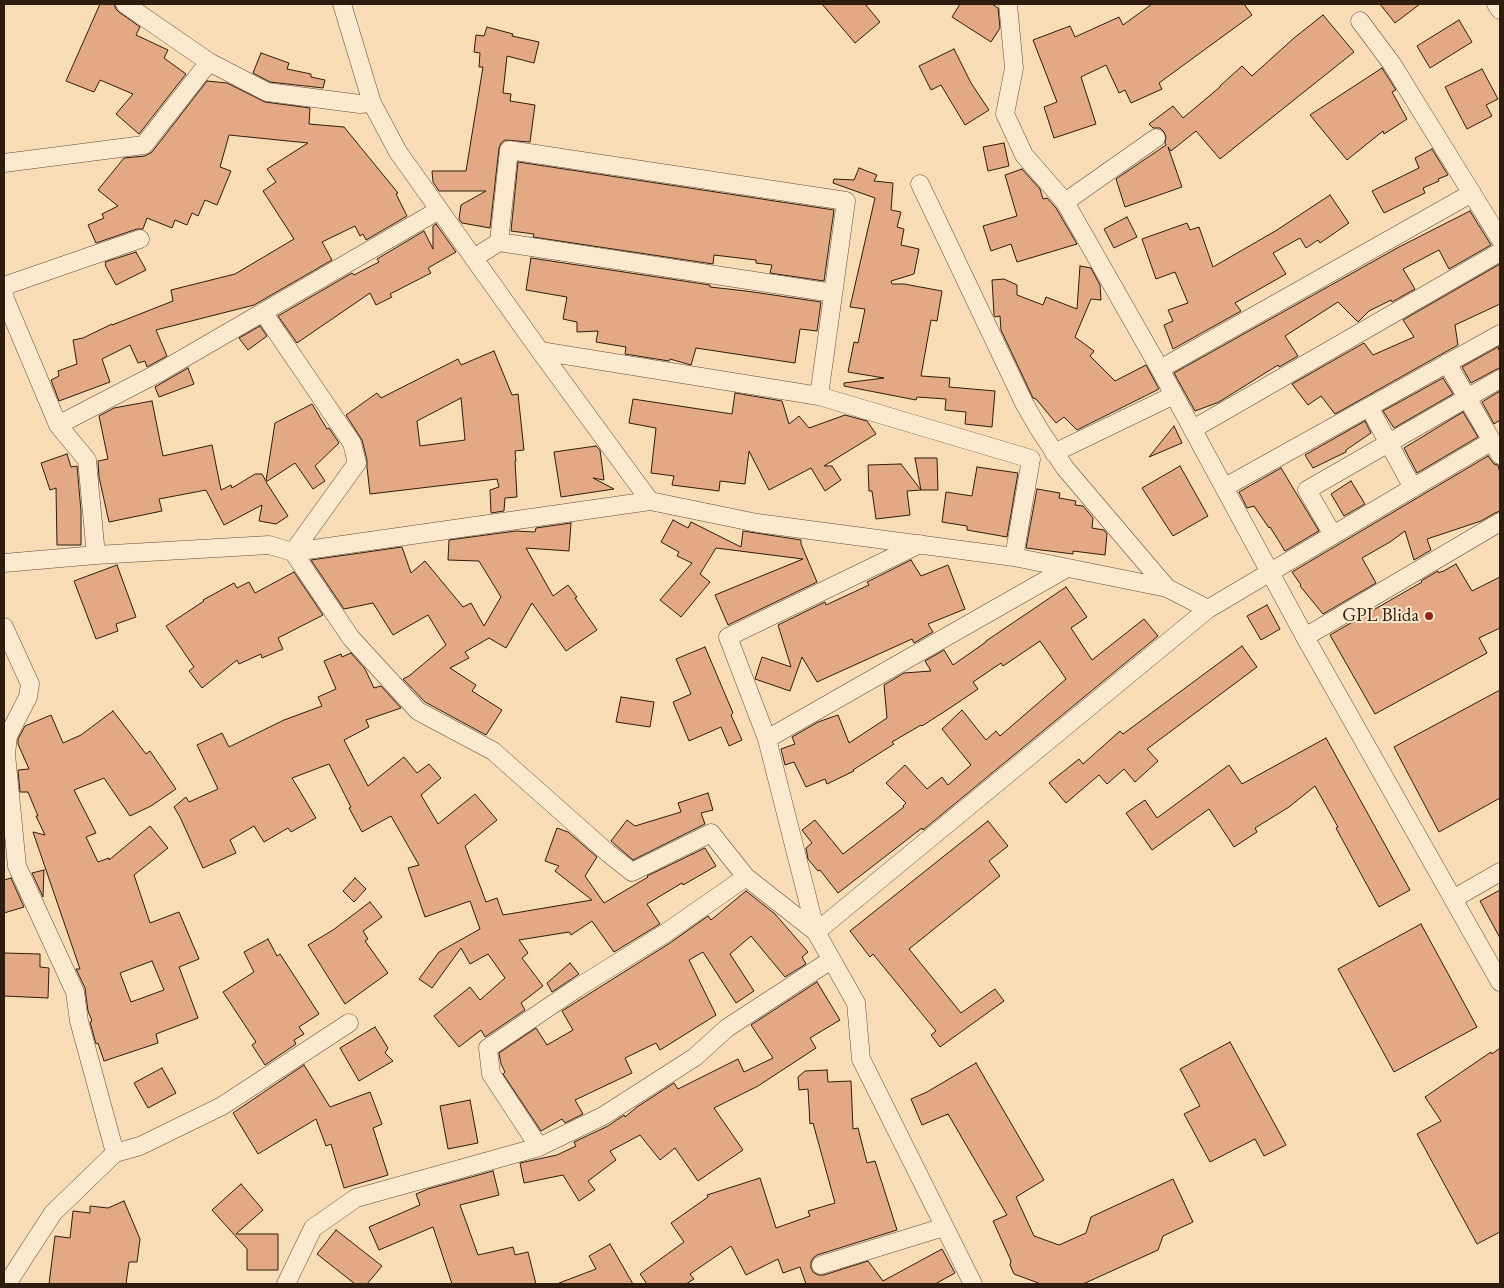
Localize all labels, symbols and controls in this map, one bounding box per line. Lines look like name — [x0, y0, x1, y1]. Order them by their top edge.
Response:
place label: GPL Blida — [1342, 605, 1419, 627]
marker: GPL Blida — [1423, 610, 1435, 622]

